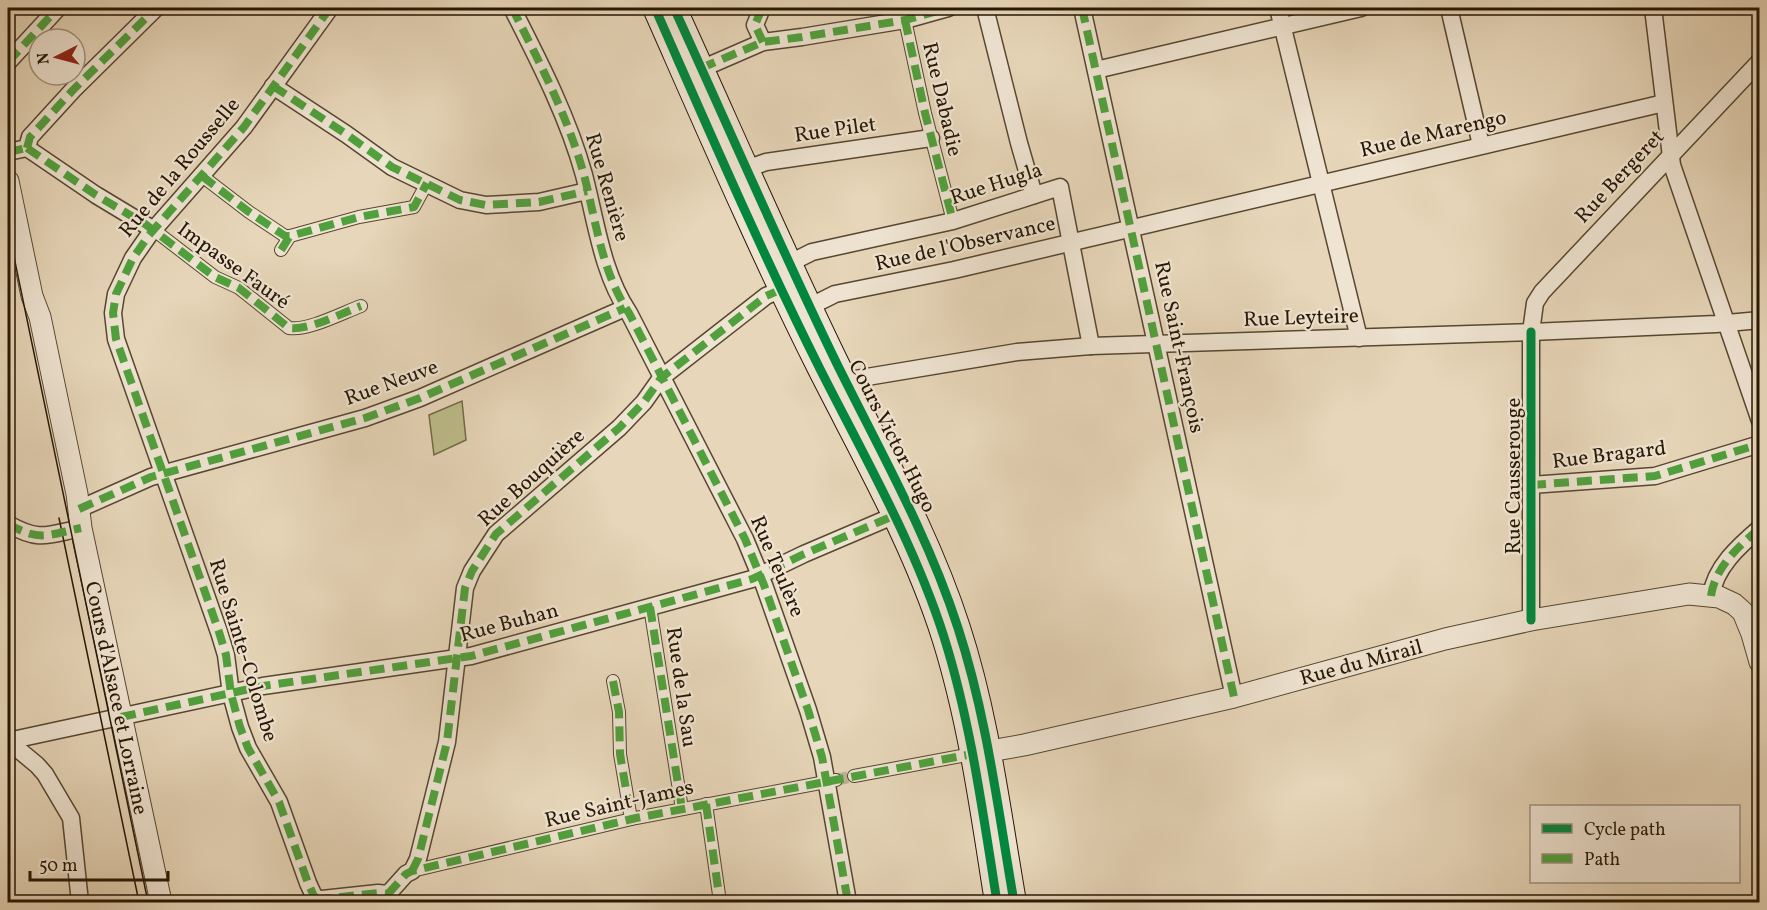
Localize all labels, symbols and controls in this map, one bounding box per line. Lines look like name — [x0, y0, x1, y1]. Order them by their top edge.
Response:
north arrow — [27, 27, 87, 87]
street label: Rue Dabadie — [914, 39, 969, 159]
text: N — [32, 51, 56, 65]
street label: Rue de la Rousselle — [113, 92, 247, 244]
street label: Rue de Marengo — [1357, 104, 1509, 165]
street label: Rue Pilet — [792, 110, 878, 151]
street label: Rue Bergeret — [1569, 124, 1671, 230]
street label: Rue Renière — [577, 130, 636, 245]
street label: Rue Hugla — [947, 156, 1046, 213]
street label: Rue de l'Observance — [872, 210, 1059, 279]
street label: Impasse Fauré — [171, 216, 295, 317]
street label: Rue Saint-François — [1146, 259, 1211, 436]
street label: Rue Leyteire — [1243, 302, 1359, 335]
street label: Rue Neuve — [341, 353, 443, 414]
street label: Cours Victor Hugo — [841, 355, 943, 518]
street label: Rue Causserouge — [1500, 398, 1529, 554]
street label: Rue Bouquière — [472, 422, 592, 534]
street label: Rue Bragard — [1551, 434, 1668, 477]
street label: Rue Teulère — [742, 512, 811, 622]
street label: Rue Sainte-Colombe — [201, 555, 284, 745]
street label: Cours d'Alsace et Lorraine — [77, 579, 154, 818]
street label: Rue Buhan — [457, 596, 562, 651]
street label: Rue de la Sau — [658, 625, 703, 749]
street label: Rue du Mirail — [1297, 633, 1426, 694]
street label: Rue Saint-James — [542, 773, 697, 836]
legend — [1530, 805, 1740, 883]
text: Cycle path — [1584, 818, 1666, 843]
scale bar — [30, 844, 168, 882]
text: Path — [1584, 848, 1620, 873]
text: 50 m — [39, 854, 78, 879]

